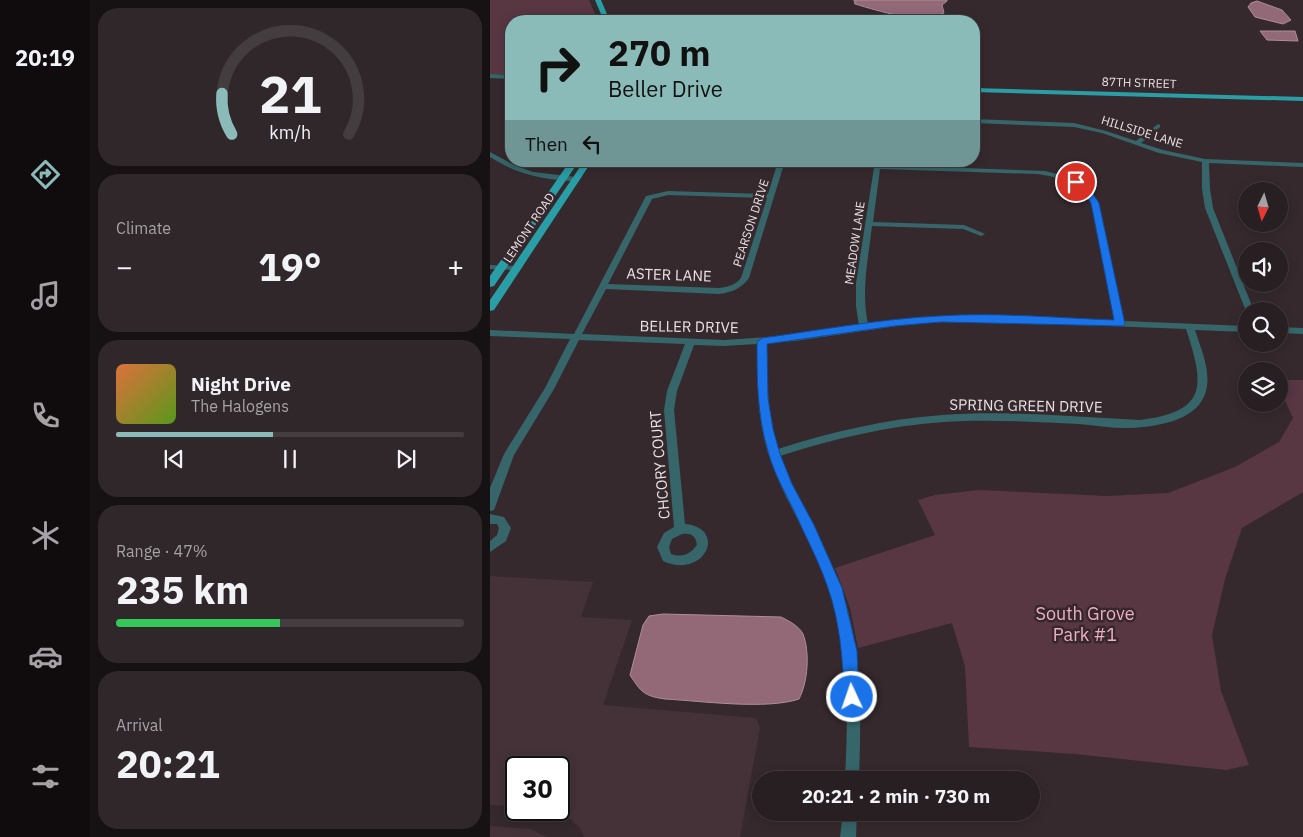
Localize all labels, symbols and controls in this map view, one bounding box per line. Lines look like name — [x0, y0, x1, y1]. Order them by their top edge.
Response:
text: 270 m — [608, 30, 711, 76]
icon: right — [525, 35, 590, 100]
text: 20:19 — [15, 43, 75, 72]
text: 21 — [259, 60, 321, 127]
text: Beller Drive — [608, 74, 723, 103]
street label: 87TH STREET — [1101, 74, 1177, 91]
street label: HILLSIDE LANE — [1100, 112, 1185, 151]
text: km/h — [269, 121, 311, 144]
icon: left — [578, 130, 606, 158]
text: Then — [525, 132, 568, 156]
icon: directions — [28, 157, 63, 192]
pin — [1055, 161, 1097, 203]
icon: arrive — [1062, 168, 1090, 196]
street label: PEARSON DRIVE — [729, 177, 772, 269]
north arrow — [1238, 182, 1288, 232]
map controls — [1238, 182, 1288, 412]
street label: LEMONT ROAD — [500, 190, 557, 266]
street label: MEADOW LANE — [841, 200, 868, 286]
text: Climate — [116, 218, 171, 238]
text: 19° — [258, 242, 322, 291]
button: sound — [1238, 242, 1288, 292]
text: − — [116, 248, 133, 285]
text: + — [447, 248, 464, 285]
street label: ASTER LANE — [626, 264, 712, 285]
icon: music — [28, 278, 63, 313]
button: search — [1238, 302, 1288, 352]
street label: BELLER DRIVE — [639, 316, 739, 337]
button: layers — [1238, 362, 1288, 412]
text: Night Drive — [191, 372, 291, 396]
street label: SPRING GREEN DRIVE — [949, 395, 1103, 416]
text: The Halogens — [191, 396, 289, 416]
icon: phone — [28, 398, 63, 433]
street label: CHCORY COURT — [645, 410, 674, 520]
icon: previous — [160, 445, 188, 473]
icon: pause — [276, 445, 304, 473]
icon: next — [392, 445, 420, 473]
icon: climate — [28, 518, 63, 553]
text: Range · 47% — [116, 541, 208, 561]
text: 235 km — [116, 565, 249, 614]
park label: South Grove Park #1 — [1035, 602, 1135, 646]
icon: car — [28, 639, 63, 674]
position arrow — [825, 670, 877, 722]
text: Arrival — [116, 715, 163, 735]
text: 20:21 — [116, 739, 220, 788]
speed limit sign: 30 — [505, 756, 570, 821]
icon: filters — [28, 759, 63, 794]
text: 20:21 · 2 min · 730 m — [802, 784, 990, 808]

